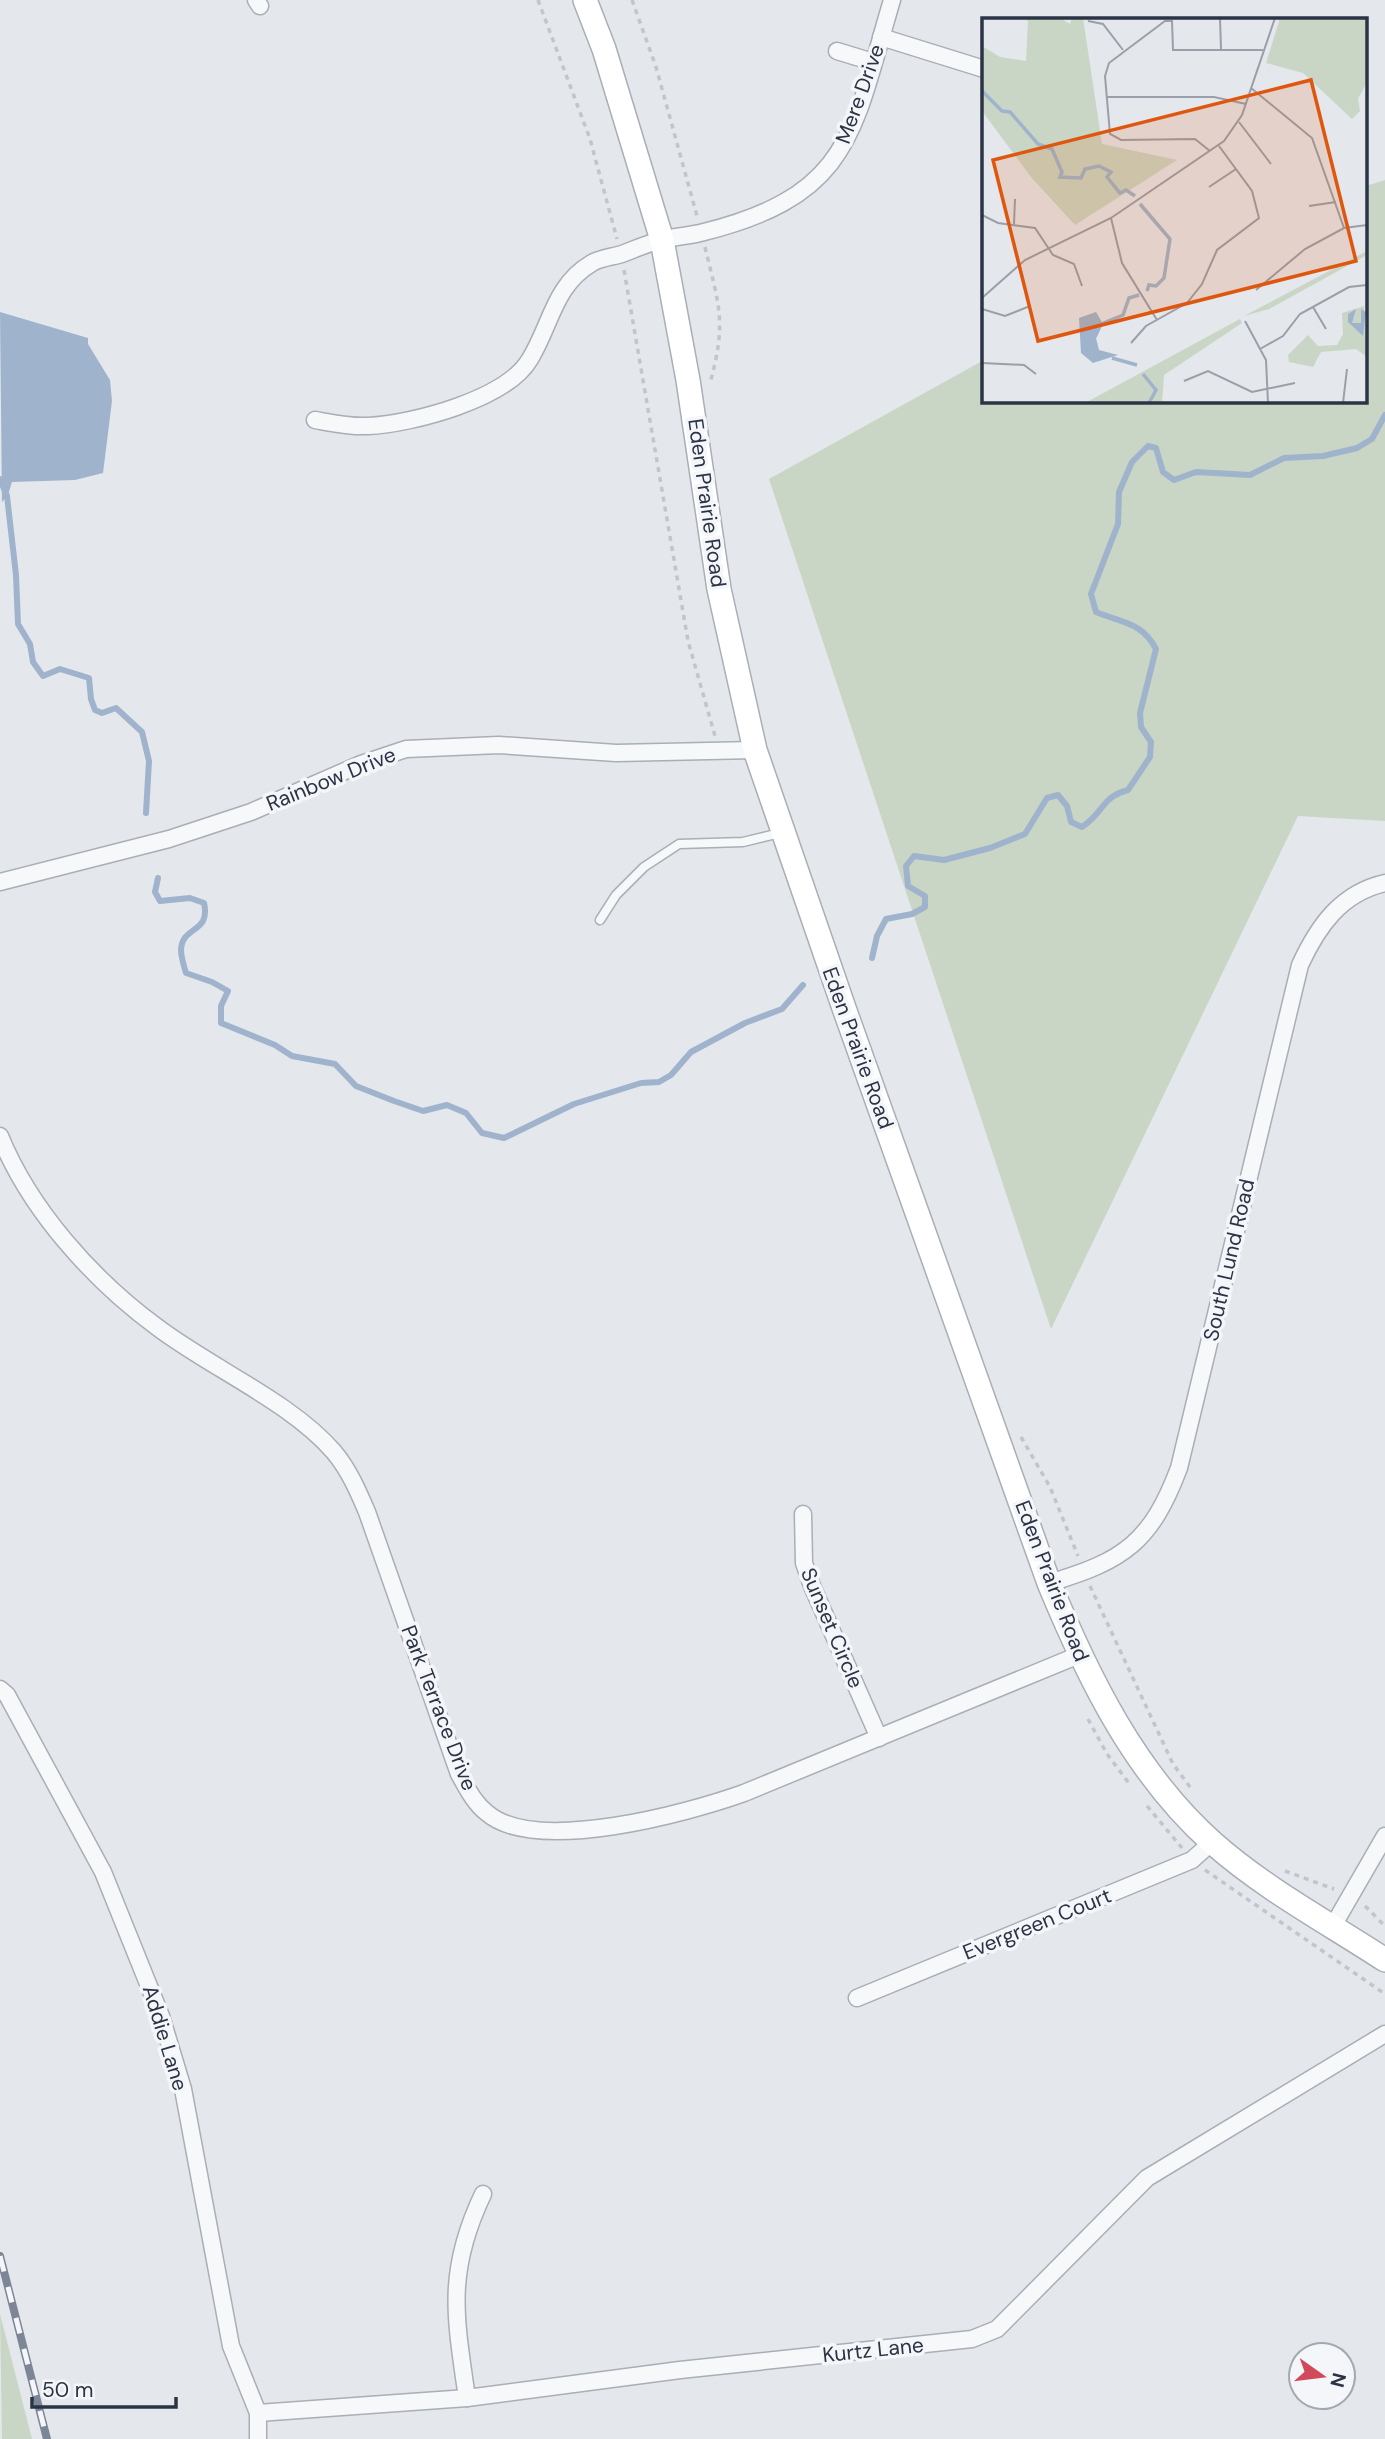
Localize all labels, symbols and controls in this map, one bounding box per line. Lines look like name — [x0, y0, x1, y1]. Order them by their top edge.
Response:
inset map — [982, 18, 1368, 402]
street label: Mere Drive — [829, 40, 891, 148]
street label: Eden Prairie Road — [681, 417, 733, 589]
street label: Rainbow Drive — [262, 740, 400, 818]
street label: Eden Prairie Road — [816, 963, 900, 1133]
street label: South Lund Road — [1197, 1176, 1261, 1344]
street label: Eden Prairie Road — [1008, 1497, 1096, 1665]
street label: Sunset Circle — [794, 1563, 870, 1693]
street label: Park Terrace Drive — [395, 1621, 483, 1795]
street label: Evergreen Court — [959, 1881, 1115, 1967]
street label: Addie Lane — [136, 1982, 194, 2094]
street label: Kurtz Lane — [821, 2331, 925, 2369]
north arrow — [1287, 2341, 1357, 2411]
scale bar — [32, 2366, 175, 2410]
text: N — [1324, 2370, 1352, 2390]
text: 50 m — [42, 2376, 93, 2404]

